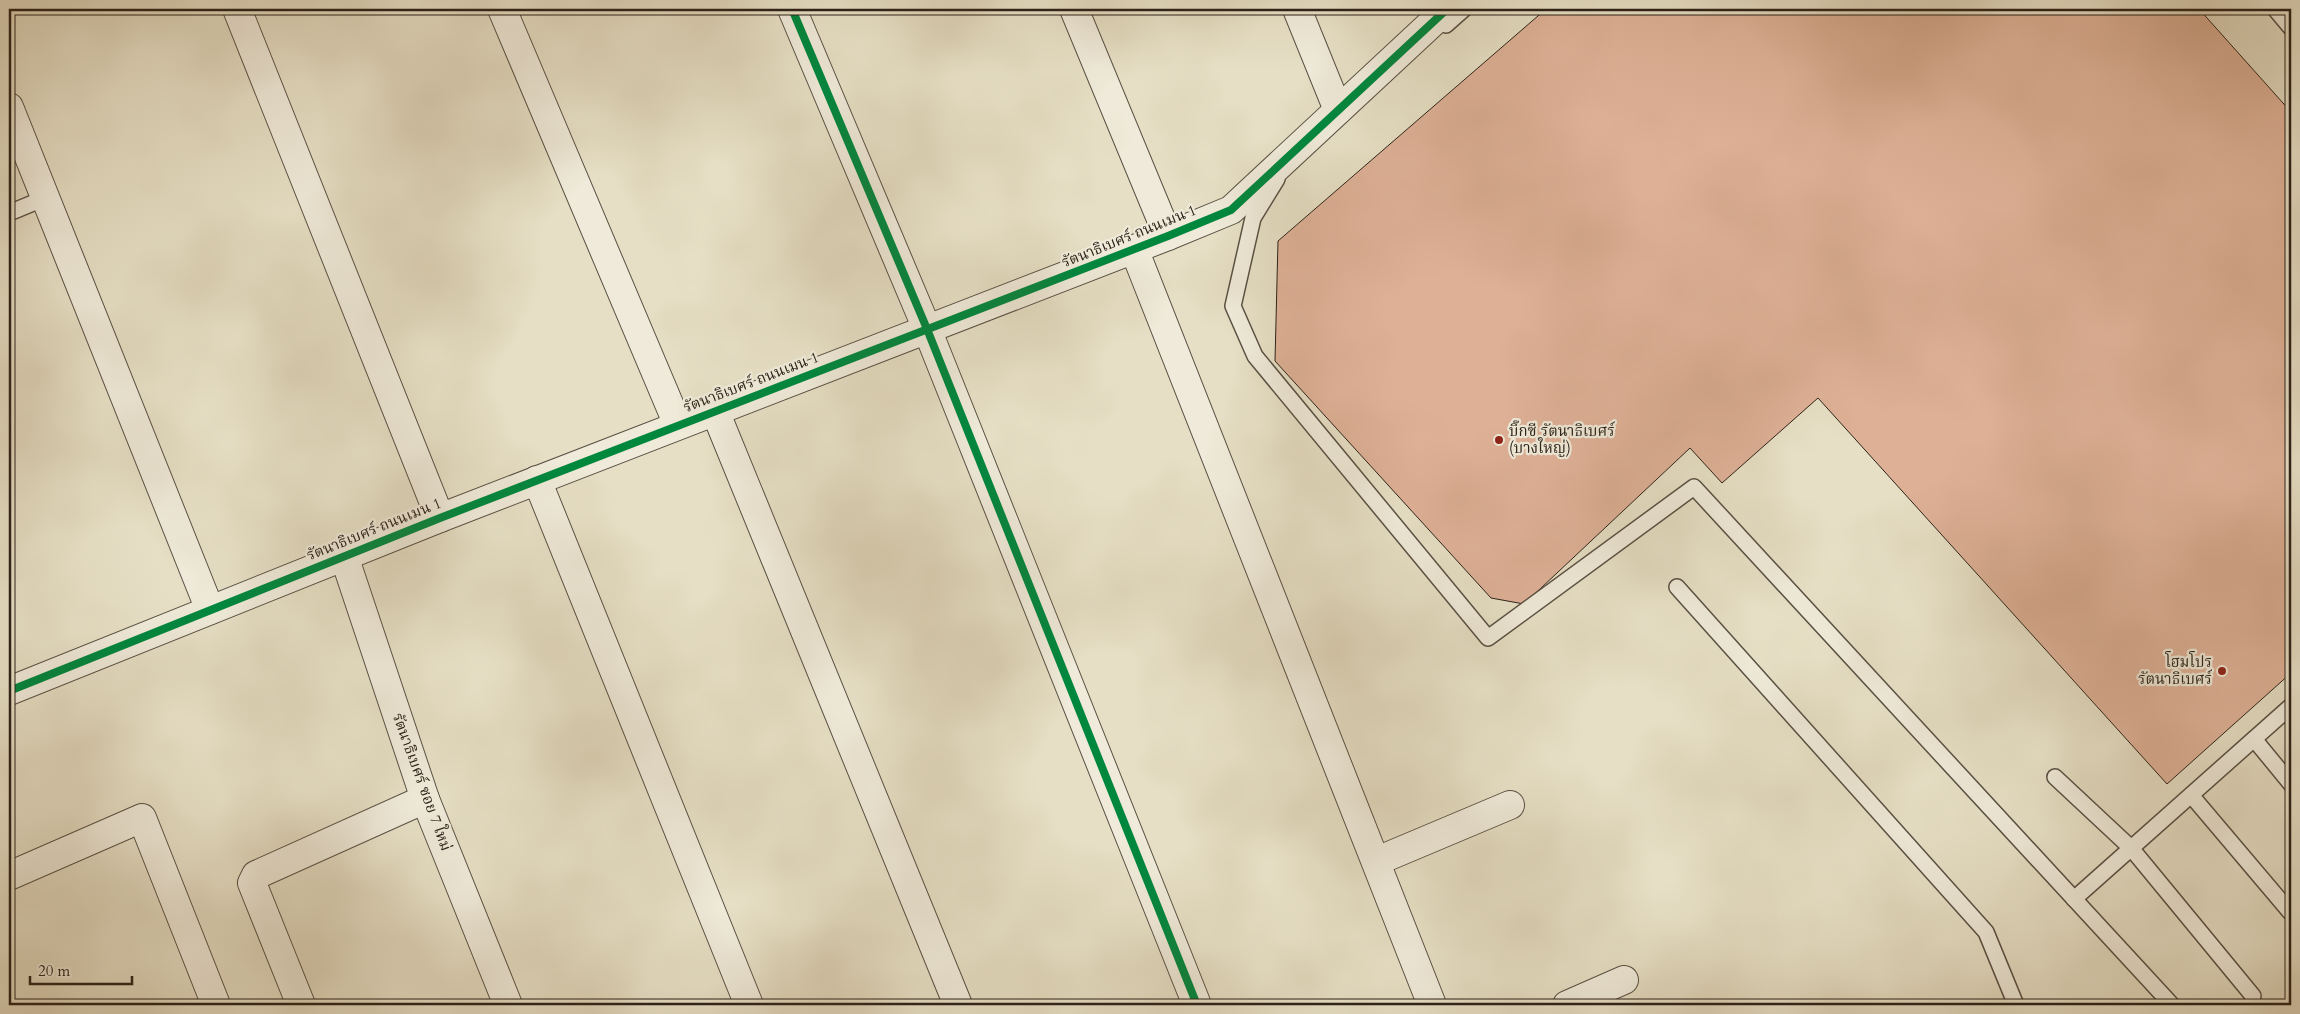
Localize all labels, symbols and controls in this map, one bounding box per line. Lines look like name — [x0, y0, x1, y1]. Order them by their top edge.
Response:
street label: รัตนาธิเบศร์ ถนนเมน 1 — [1059, 200, 1199, 272]
street label: รัตนาธิเบศร์ ถนนเมน 1 — [680, 347, 822, 417]
place label: บิ๊กซี รัตนาธิเบศร์ (บางใหญ่) — [1509, 420, 1615, 458]
marker: บิ๊กซี รัตนาธิเบศร์ (บางใหญ่) — [1493, 434, 1505, 446]
street label: รัตนาธิเบศร์ ถนนเมน 1 — [304, 493, 444, 565]
place label: โฮมโปร รัตนาธิเบศร์ — [2138, 651, 2213, 689]
marker: โฮมโปร รัตนาธิเบศร์ — [2216, 665, 2228, 677]
street label: รัตนาธิเบศร์ ซอย 7 ใหม่ — [388, 710, 457, 854]
scale bar — [30, 954, 132, 986]
text: 20 m — [38, 961, 70, 981]

